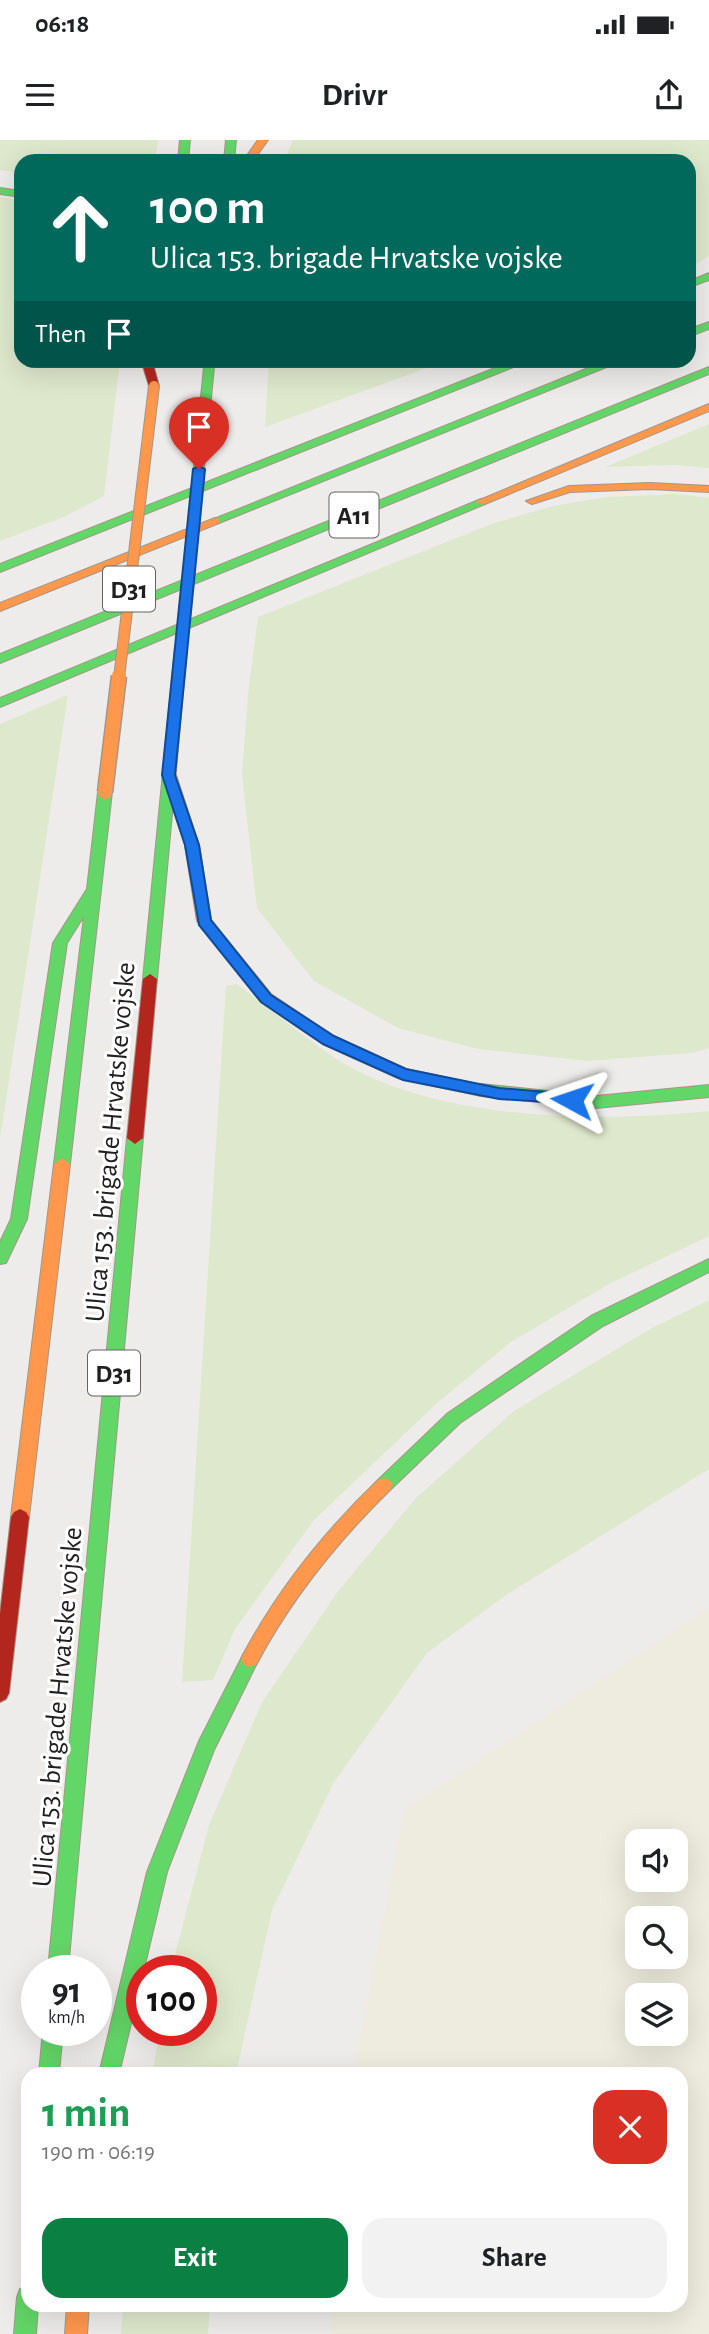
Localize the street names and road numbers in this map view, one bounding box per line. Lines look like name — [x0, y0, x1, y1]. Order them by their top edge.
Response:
road number: A11 — [330, 492, 378, 538]
road number: D31 — [103, 566, 155, 611]
street label: Ulica 153. brigade Hrvatske vojske — [81, 961, 141, 1323]
road number: D31 — [88, 1350, 140, 1396]
street label: Ulica 153. brigade Hrvatske vojske — [28, 1526, 88, 1888]

